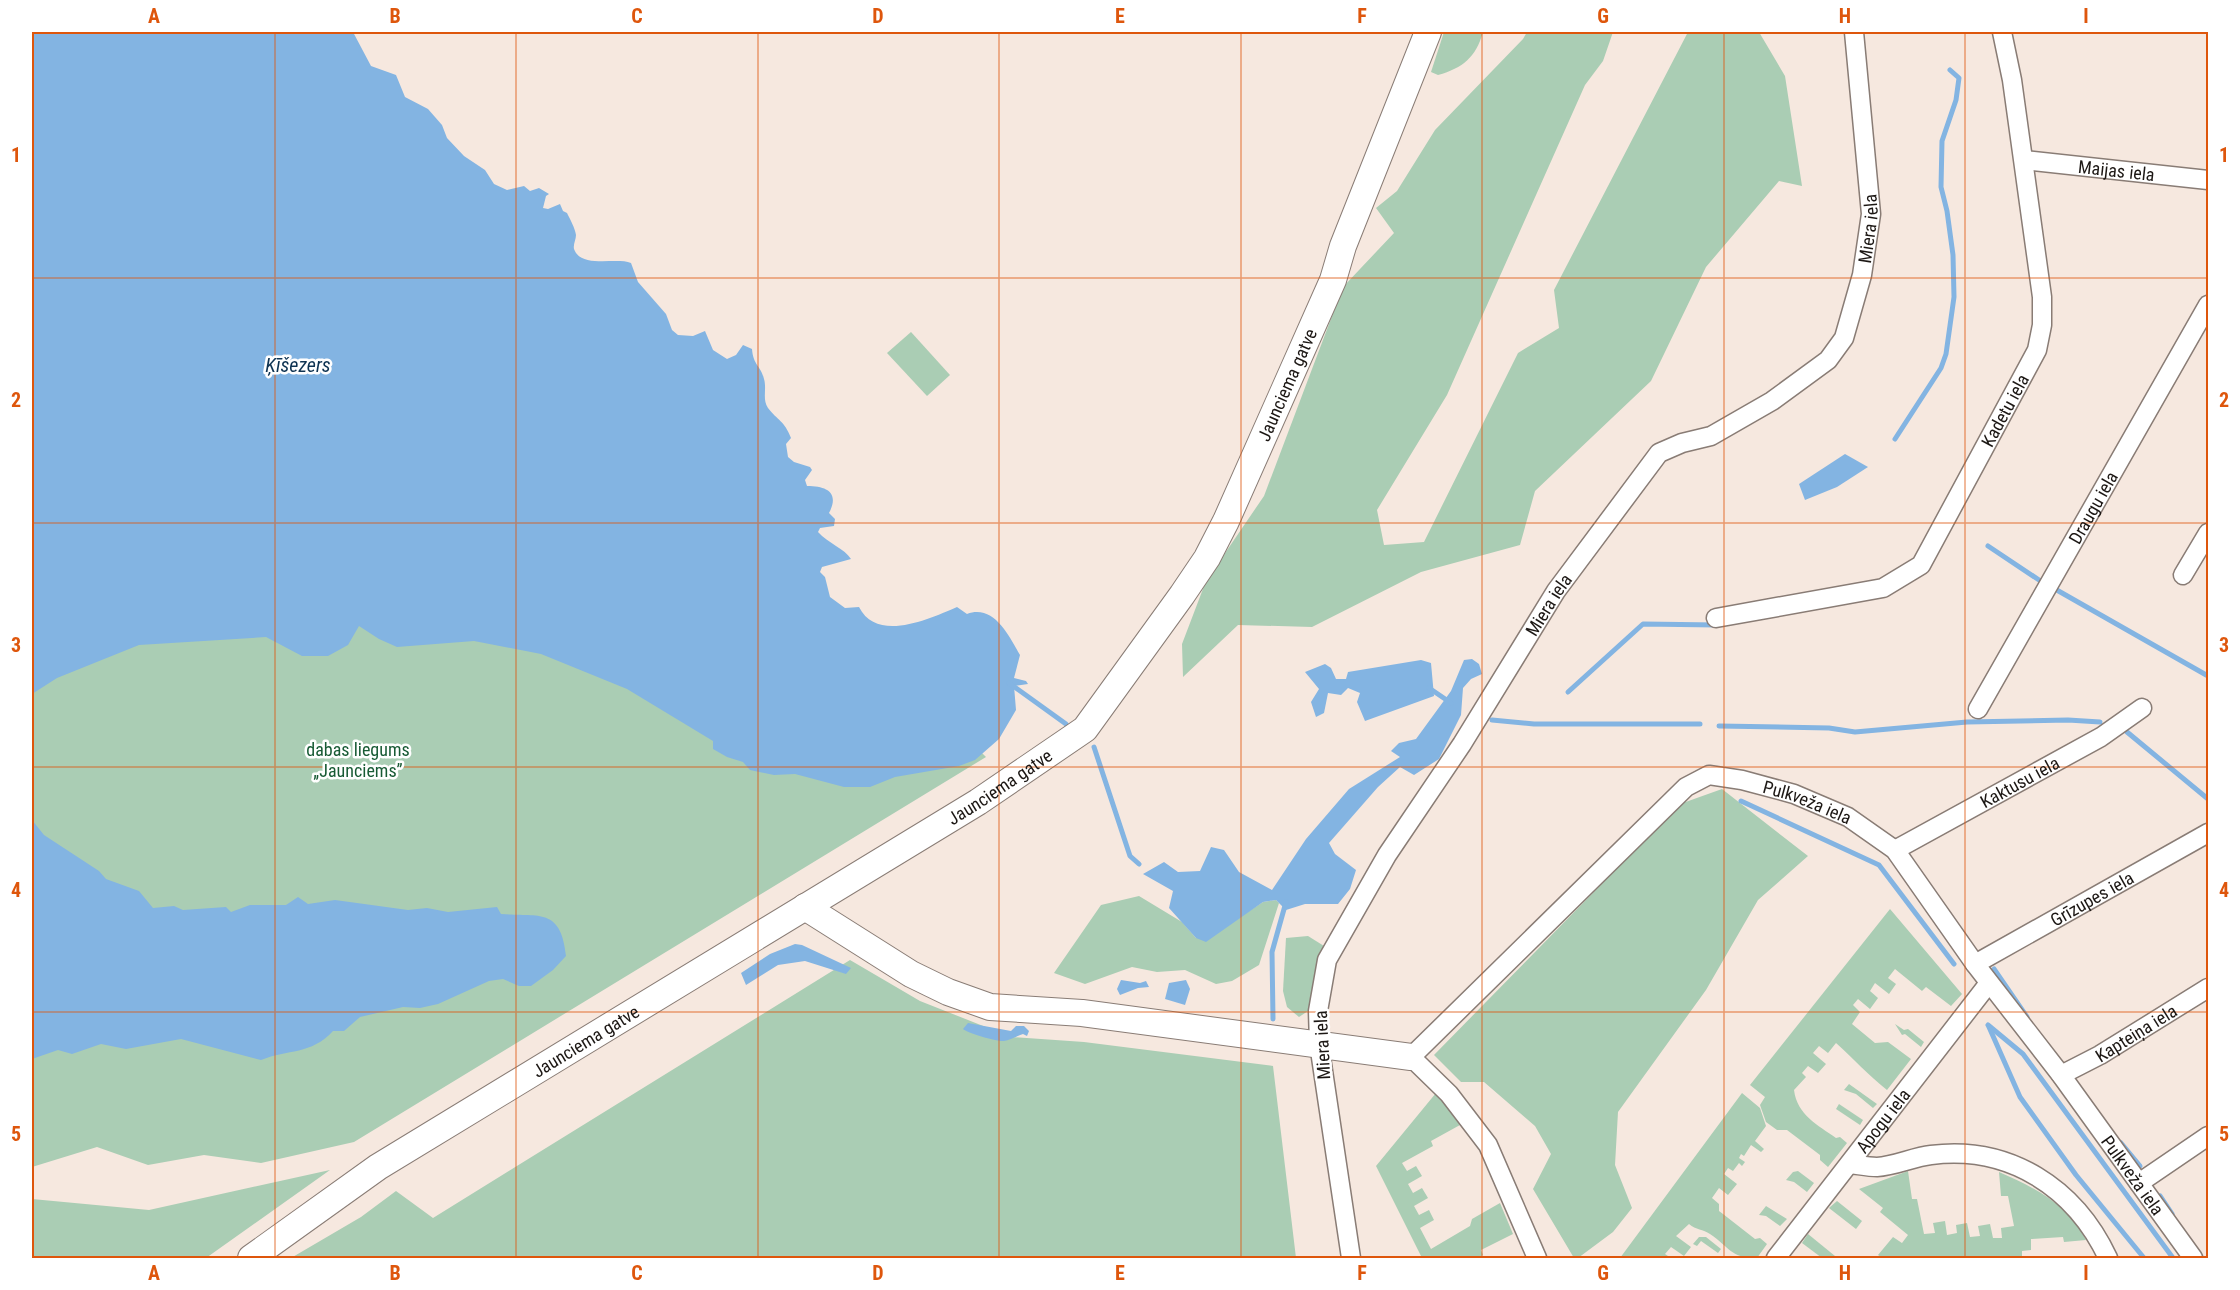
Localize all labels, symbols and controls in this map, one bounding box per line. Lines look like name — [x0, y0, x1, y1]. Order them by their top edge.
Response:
text: A — [148, 4, 160, 28]
text: B — [389, 4, 401, 28]
text: C — [631, 4, 643, 28]
text: D — [872, 4, 884, 28]
text: E — [1115, 4, 1125, 28]
text: F — [1357, 4, 1367, 28]
text: G — [1597, 4, 1609, 28]
text: H — [1839, 4, 1851, 28]
text: I — [2083, 4, 2089, 28]
text: 1 — [11, 143, 21, 167]
text: 1 — [2219, 143, 2229, 167]
street label: Maijas iela — [2077, 155, 2156, 185]
street label: Miera iela — [1853, 193, 1882, 265]
street label: Jaunciema gatve — [1252, 325, 1321, 444]
water label: Ķīšezers — [265, 353, 331, 377]
street label: Kadetu iela — [1976, 370, 2033, 450]
text: 2 — [11, 388, 21, 412]
text: 2 — [2219, 388, 2229, 412]
street label: Draugu iela — [2064, 468, 2122, 547]
street label: Miera iela — [1521, 569, 1576, 639]
text: 3 — [11, 633, 21, 657]
text: 3 — [2219, 633, 2229, 657]
park label: dabas liegums „Jaunciems” — [306, 739, 410, 781]
street label: Jaunciema gatve — [944, 744, 1056, 829]
street label: Kaktusu iela — [1976, 752, 2063, 812]
street label: Pulkveža iela — [1761, 776, 1855, 828]
street label: Grīzupes iela — [2047, 867, 2137, 930]
text: 4 — [11, 878, 21, 902]
text: 4 — [2219, 878, 2229, 902]
street label: Jaunciema gatve — [528, 1000, 642, 1081]
street label: Kapteiņa iela — [2091, 1000, 2180, 1066]
street label: Miera iela — [1310, 1010, 1334, 1080]
street label: Apogu iela — [1851, 1084, 1914, 1157]
text: 5 — [11, 1122, 21, 1146]
text: 5 — [2219, 1122, 2229, 1146]
street label: Pulkveža iela — [2097, 1131, 2169, 1219]
text: A — [148, 1261, 160, 1285]
text: B — [389, 1261, 401, 1285]
text: C — [631, 1261, 643, 1285]
text: D — [872, 1261, 884, 1285]
text: E — [1115, 1261, 1125, 1285]
text: F — [1357, 1261, 1367, 1285]
text: G — [1597, 1261, 1609, 1285]
text: H — [1839, 1261, 1851, 1285]
text: I — [2083, 1261, 2089, 1285]

